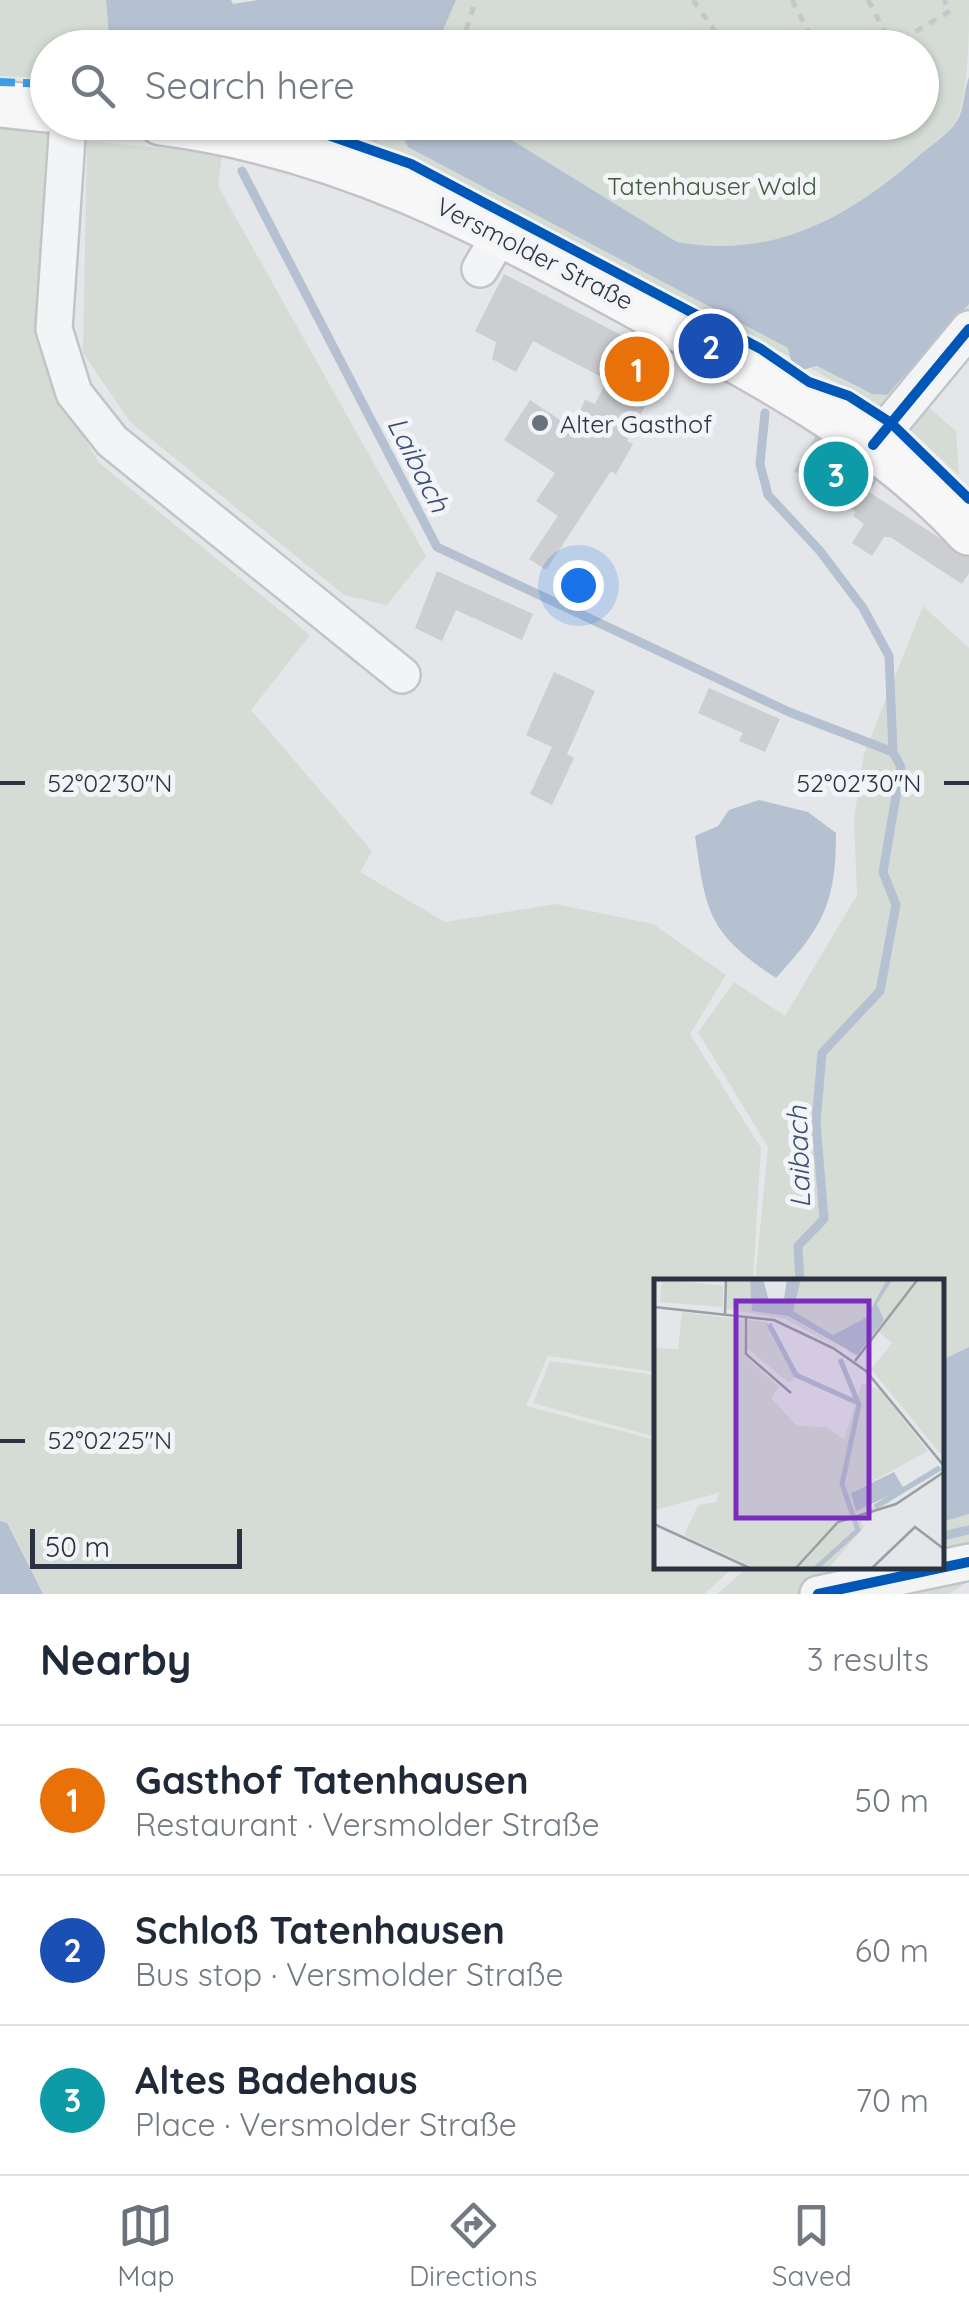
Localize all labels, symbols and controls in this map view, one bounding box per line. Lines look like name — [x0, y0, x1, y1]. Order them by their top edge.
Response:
search box — [30, 30, 939, 140]
icon: search — [65, 58, 120, 113]
text: Search here — [145, 61, 355, 109]
park label: Tatenhauser Wald — [607, 170, 817, 201]
street label: Versmolder Straße — [431, 190, 639, 316]
pin: 2 — [678, 308, 744, 384]
pin: 1 — [604, 332, 670, 406]
place label: Alter Gasthof — [560, 408, 712, 439]
water label: Laibach — [380, 411, 458, 518]
marker: Alter Gasthof — [529, 412, 551, 434]
pin: 3 — [804, 436, 868, 512]
your location — [553, 560, 604, 611]
text: 52°02'30"N — [47, 767, 173, 798]
text: 52°02'30"N — [796, 767, 922, 798]
water label: Laibach — [779, 1104, 817, 1209]
inset map — [654, 1279, 944, 1569]
text: 52°02'25"N — [48, 1424, 172, 1455]
scale bar — [30, 1524, 242, 1568]
text: 50 m — [45, 1529, 110, 1564]
text: Nearby — [40, 1633, 191, 1686]
text: 3 results — [807, 1639, 929, 1679]
text: Gasthof Tatenhausen — [135, 1756, 529, 1804]
text: 1 — [66, 1780, 79, 1820]
text: 50 m — [855, 1780, 929, 1820]
text: Restaurant · Versmolder Straße — [135, 1804, 600, 1844]
text: Schloß Tatenhausen — [135, 1906, 505, 1954]
text: 2 — [63, 1930, 82, 1970]
text: 60 m — [855, 1930, 929, 1970]
text: Bus stop · Versmolder Straße — [135, 1954, 564, 1994]
text: Altes Badehaus — [135, 2056, 418, 2104]
text: 3 — [64, 2080, 81, 2120]
text: 70 m — [856, 2080, 929, 2120]
text: Place · Versmolder Straße — [135, 2104, 517, 2144]
tab: Map — [117, 2198, 174, 2293]
tab: Directions — [409, 2198, 537, 2293]
tab: Saved — [772, 2198, 852, 2293]

